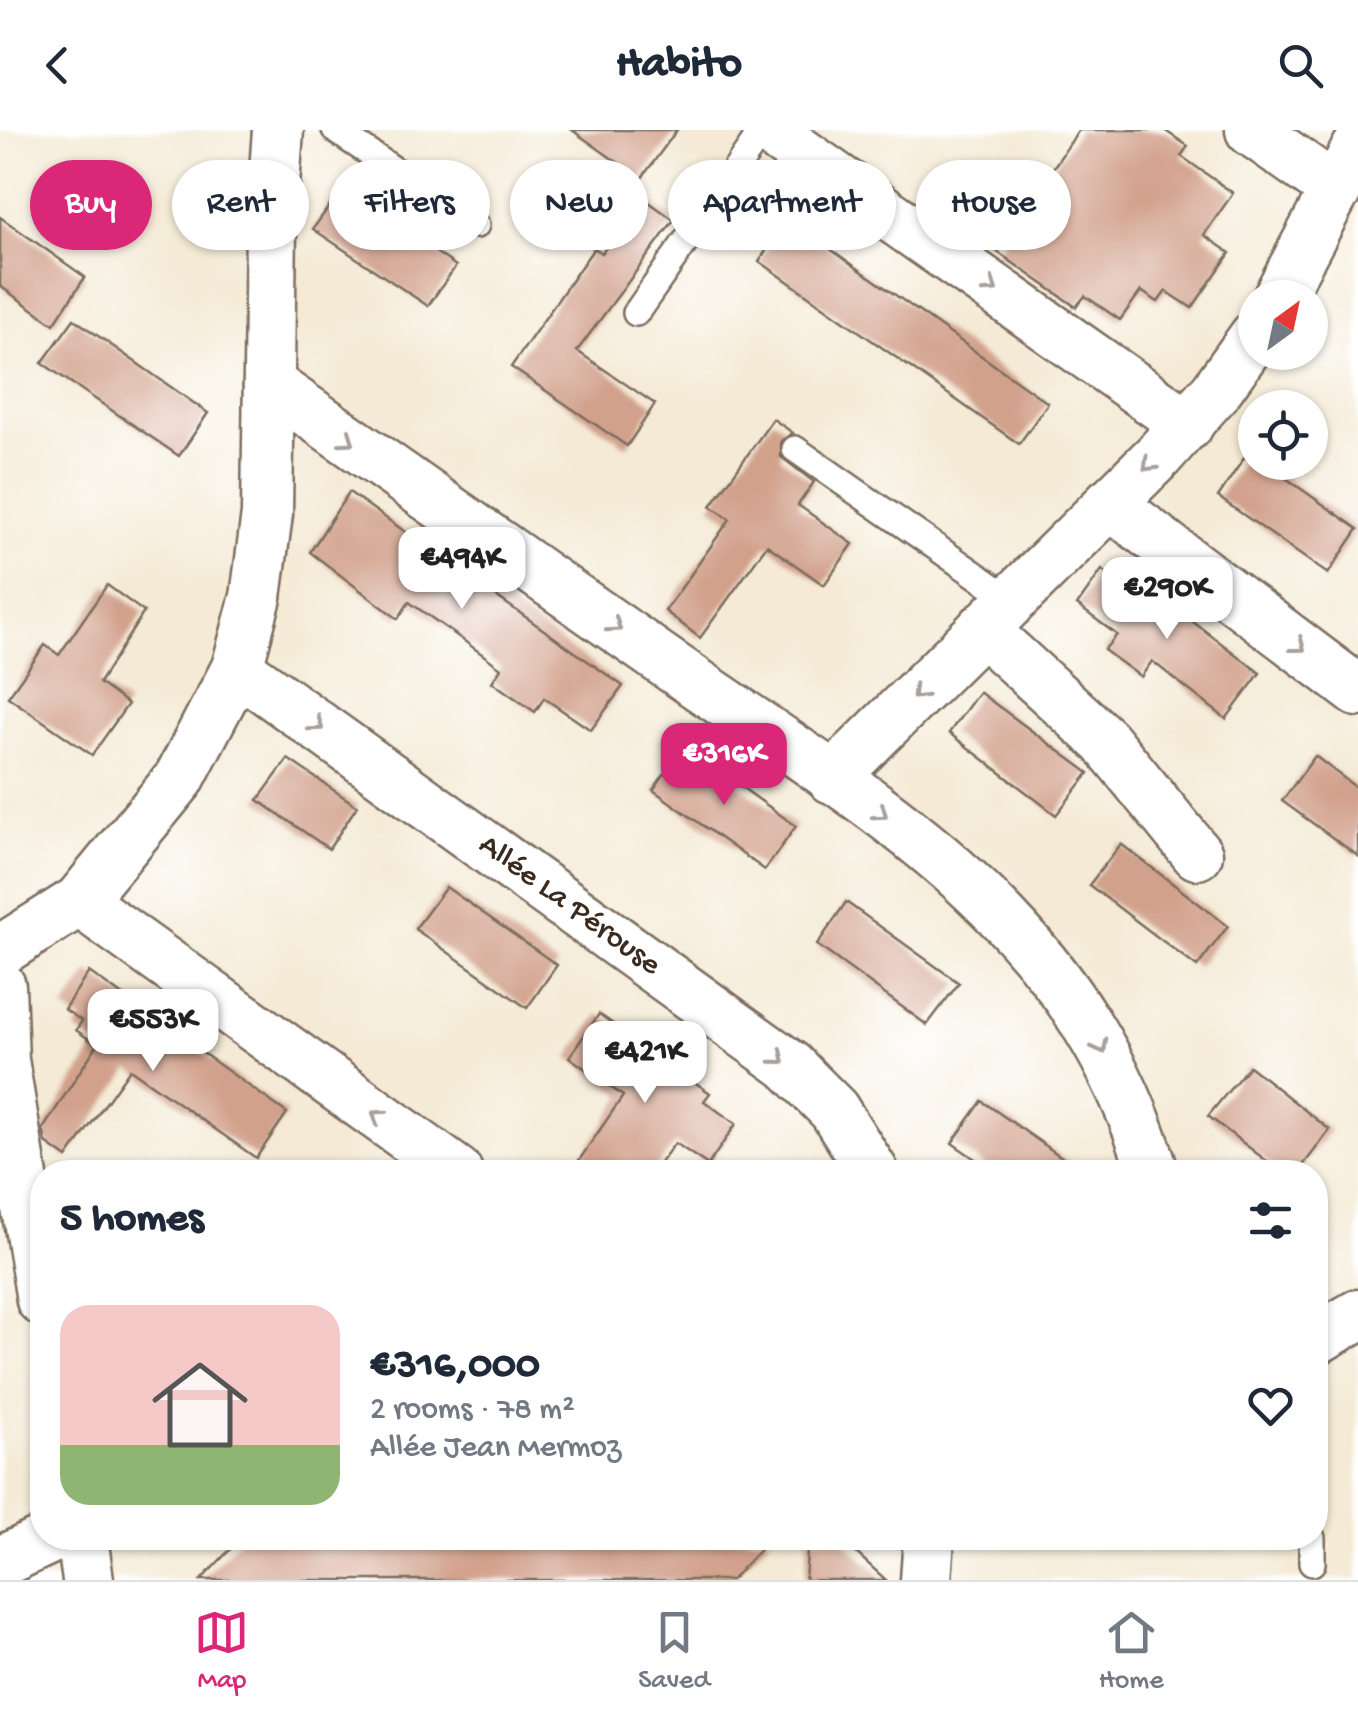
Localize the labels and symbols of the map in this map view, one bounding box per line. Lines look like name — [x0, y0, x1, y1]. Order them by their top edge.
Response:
one-way arrow — [979, 274, 998, 293]
north arrow — [1238, 280, 1328, 370]
one-way arrow — [337, 428, 356, 446]
one-way arrow — [1143, 453, 1161, 471]
pin: €494K — [392, 527, 532, 612]
pin: €290K — [1097, 557, 1237, 642]
one-way arrow — [603, 614, 622, 632]
one-way arrow — [1288, 635, 1306, 652]
one-way arrow — [911, 681, 929, 699]
one-way arrow — [305, 713, 324, 731]
pin: €316K — [654, 723, 794, 808]
one-way arrow — [869, 801, 888, 819]
street label: Allée La Pérouse — [470, 827, 668, 985]
pin: €553K — [83, 989, 223, 1074]
pin: €421K — [575, 1021, 715, 1106]
one-way arrow — [1089, 1037, 1109, 1055]
one-way arrow — [768, 1046, 786, 1064]
one-way arrow — [370, 1110, 389, 1128]

